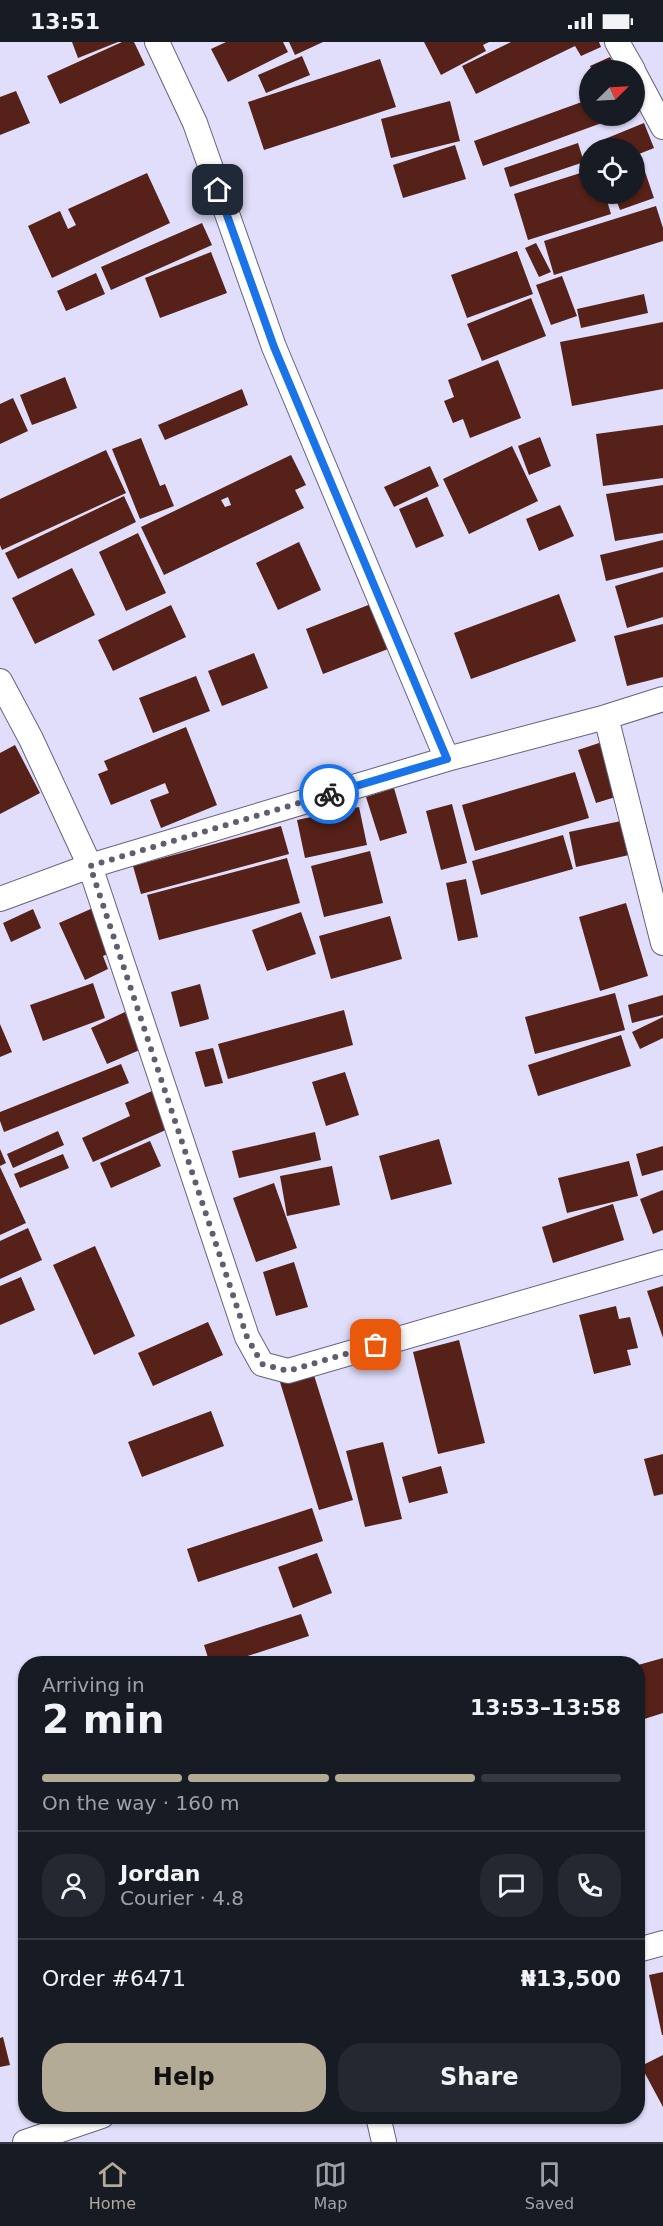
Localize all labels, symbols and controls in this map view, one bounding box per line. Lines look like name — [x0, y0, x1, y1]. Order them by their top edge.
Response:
text: 13:51 — [30, 9, 100, 34]
north arrow — [579, 60, 645, 126]
map controls — [579, 60, 645, 204]
button: locate — [579, 138, 645, 204]
pin — [192, 164, 243, 215]
icon: home — [201, 173, 234, 206]
courier — [299, 764, 359, 824]
icon: bike — [313, 778, 346, 811]
pin — [350, 1319, 401, 1370]
icon: bag — [359, 1328, 392, 1361]
text: Arriving in — [42, 1673, 145, 1697]
text: 13:53–13:58 — [470, 1695, 621, 1720]
text: 2 min — [42, 1697, 164, 1742]
text: On the way · 160 m — [42, 1791, 240, 1815]
button: person — [42, 1854, 105, 1917]
button: chat — [480, 1854, 543, 1917]
button: phone — [558, 1854, 621, 1917]
text: Jordan — [120, 1861, 200, 1886]
text: Courier · 4.8 — [120, 1886, 244, 1910]
text: Order #6471 — [42, 1966, 186, 1991]
text: ₦13,500 — [521, 1966, 621, 1991]
button: Help — [42, 2043, 326, 2112]
button: Share — [338, 2043, 621, 2112]
tab: Home — [89, 2158, 136, 2213]
tab: Map — [314, 2158, 347, 2213]
tab: Saved — [525, 2158, 574, 2213]

